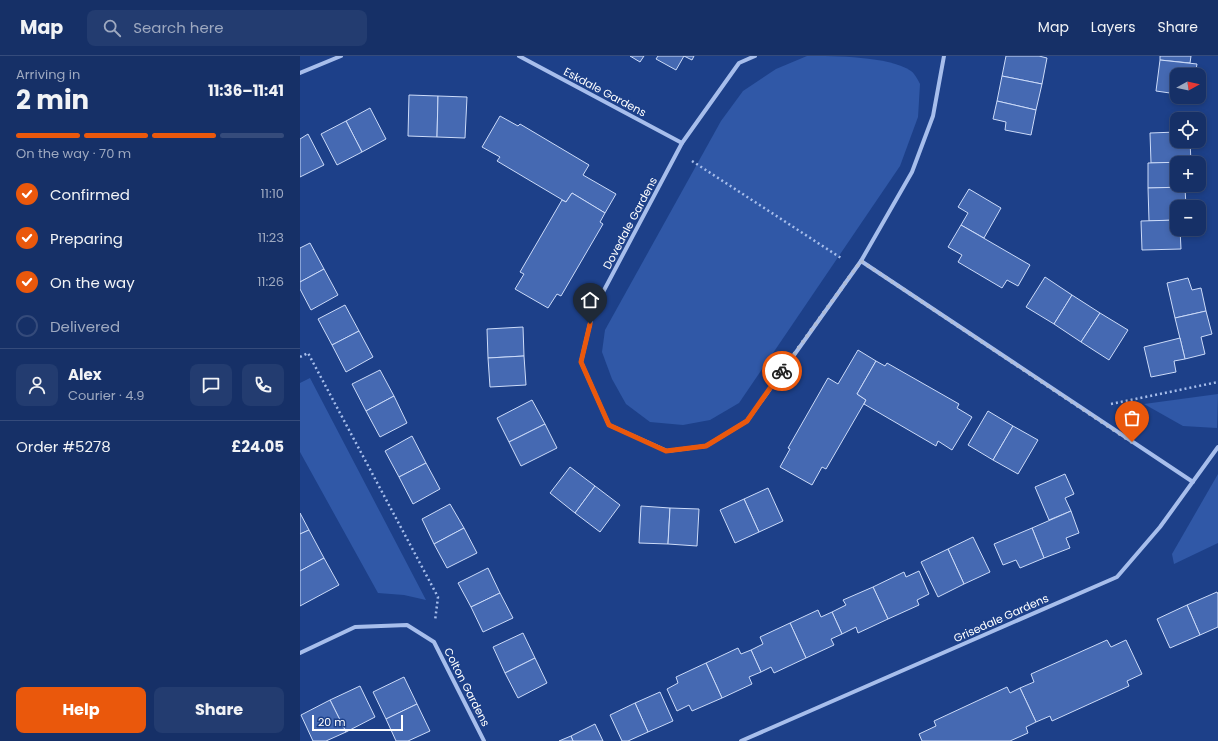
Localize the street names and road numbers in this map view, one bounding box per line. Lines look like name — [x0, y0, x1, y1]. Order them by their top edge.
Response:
street label: Eskdale Gardens — [561, 63, 649, 121]
street label: Dovedale Gardens — [599, 174, 661, 272]
street label: Grisedale Gardens — [951, 590, 1051, 646]
street label: Colton Gardens — [440, 645, 494, 729]

